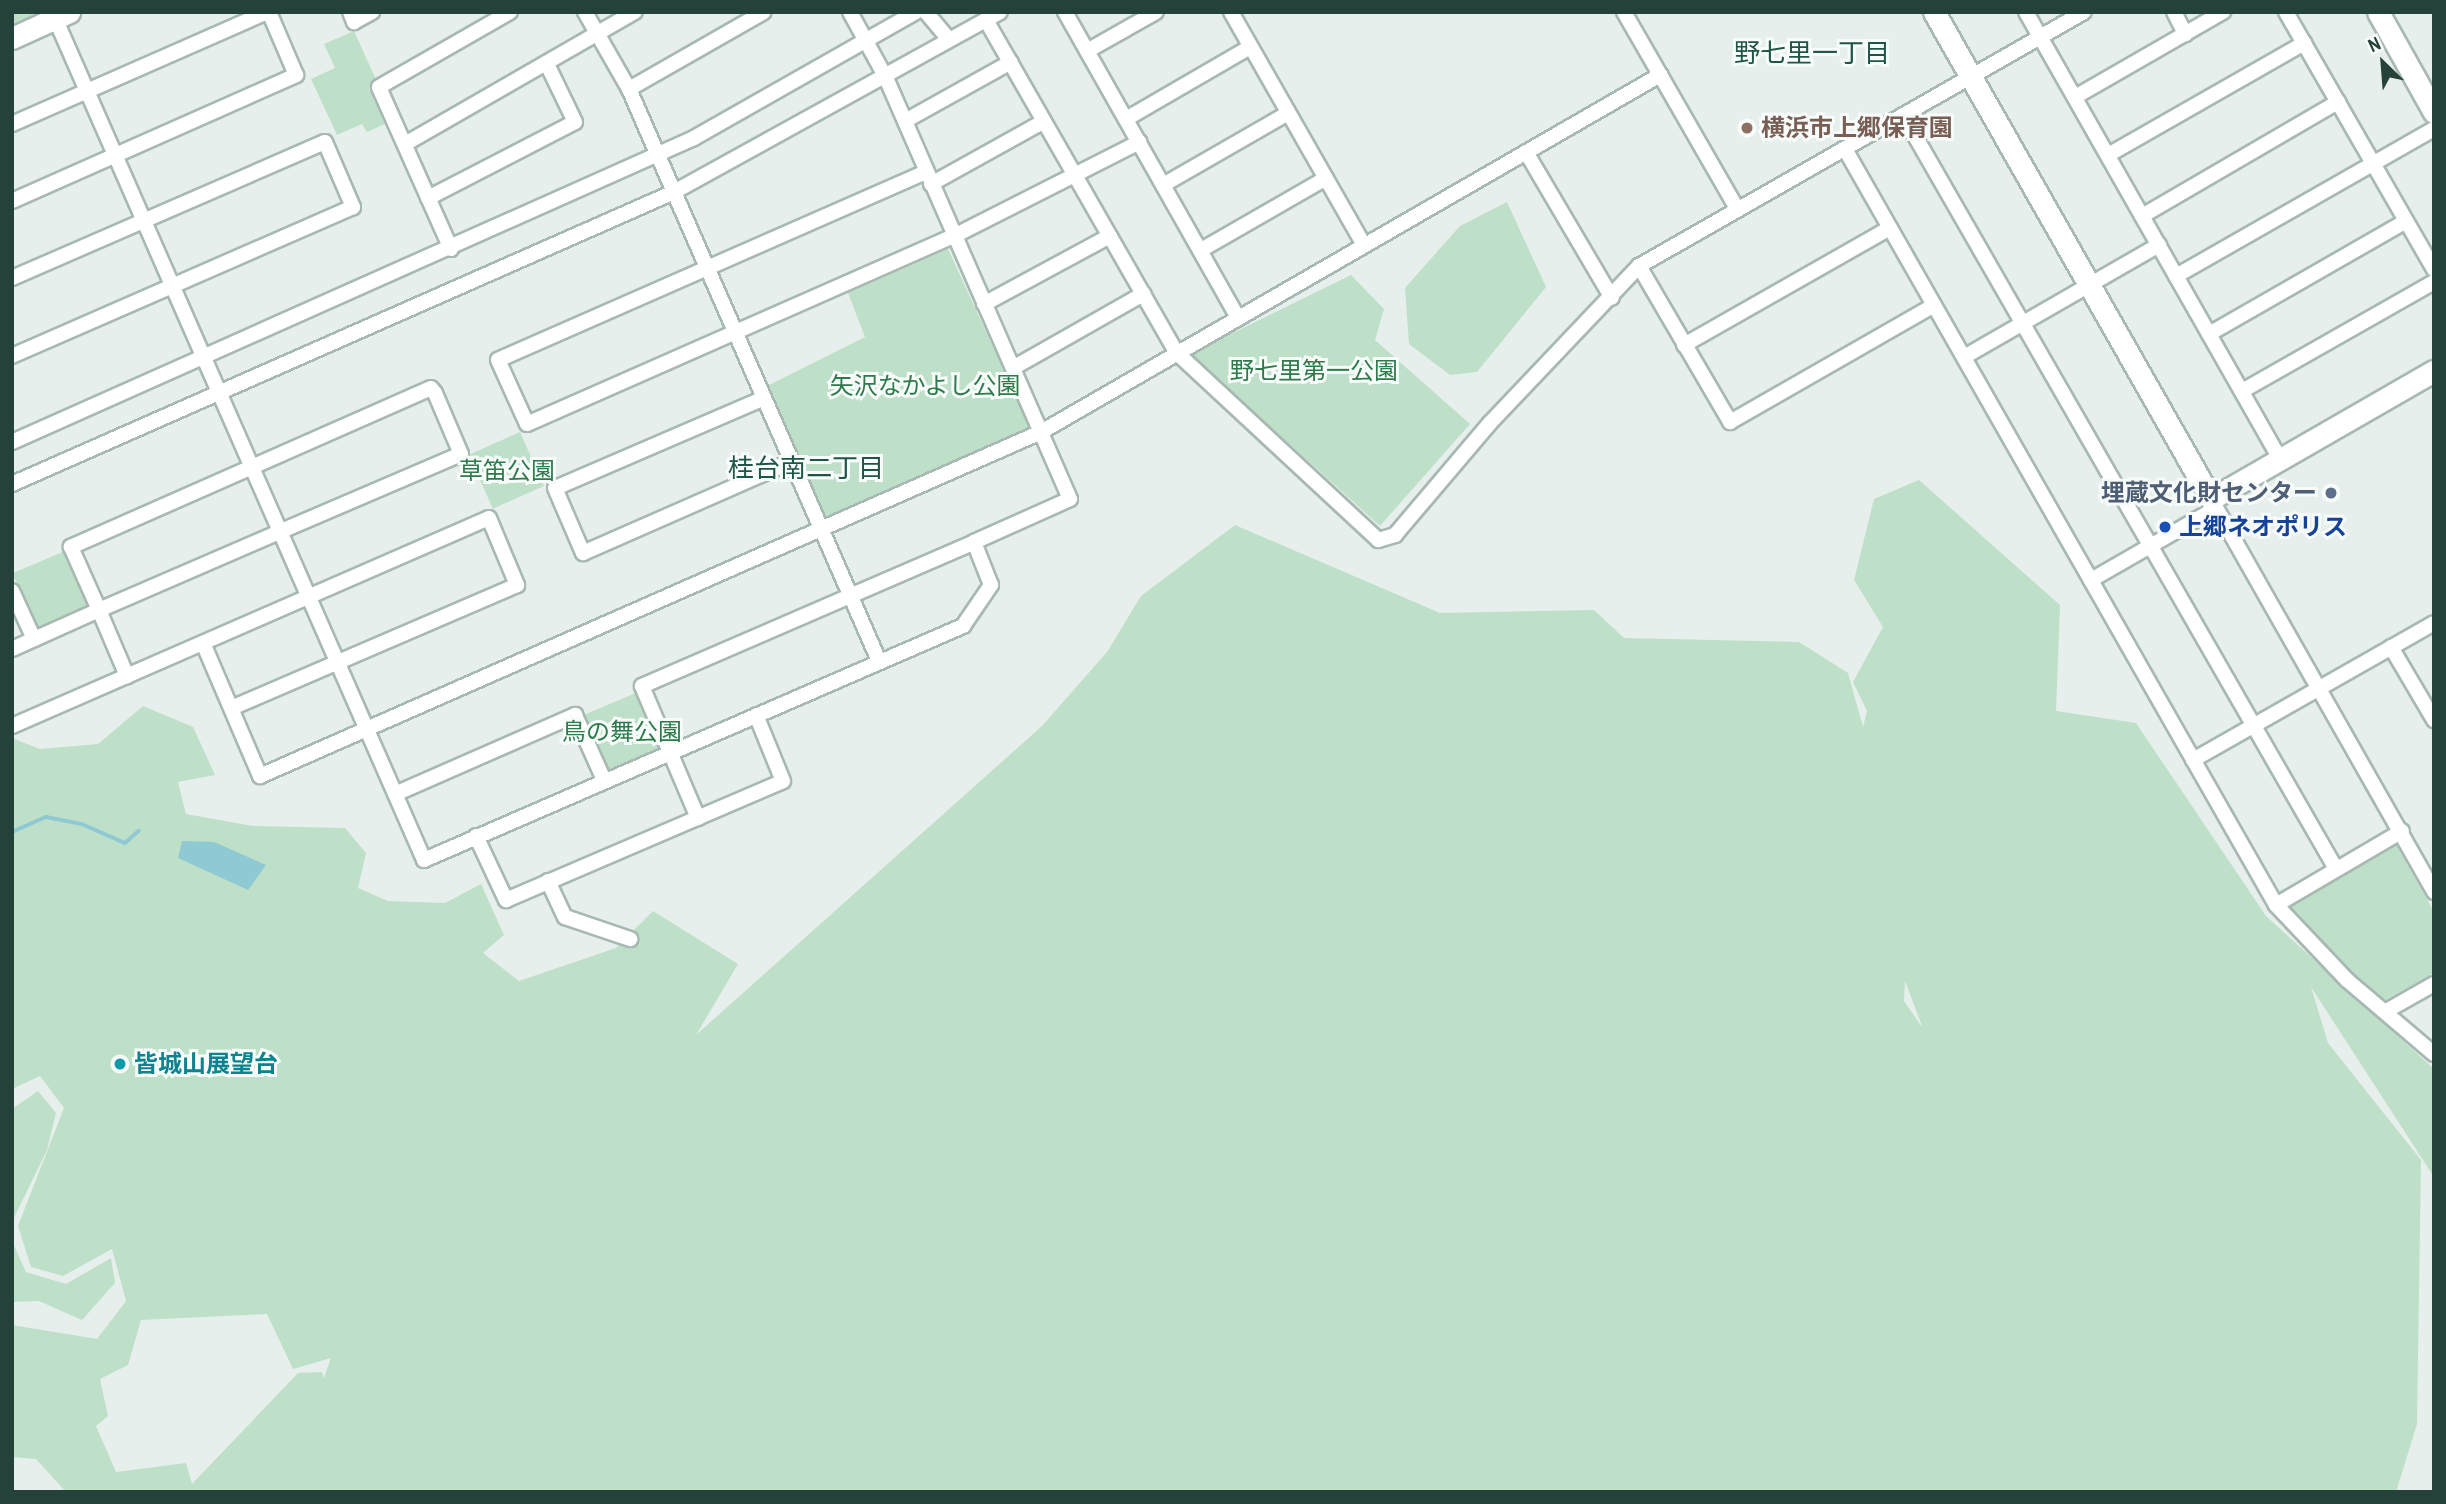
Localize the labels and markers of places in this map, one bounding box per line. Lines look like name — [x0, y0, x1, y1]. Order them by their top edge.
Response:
place label: 横浜市上郷保育園 — [1761, 114, 1953, 142]
marker: 横浜市上郷保育園 — [1739, 120, 1755, 136]
place label: 埋蔵文化財センター — [2101, 479, 2317, 507]
marker: 埋蔵文化財センター — [2323, 485, 2339, 501]
place label: 上郷ネオポリス — [2179, 513, 2347, 541]
marker: 上郷ネオポリス — [2157, 519, 2173, 535]
place label: 皆城山展望台 — [134, 1050, 278, 1078]
marker: 皆城山展望台 — [112, 1056, 128, 1072]

